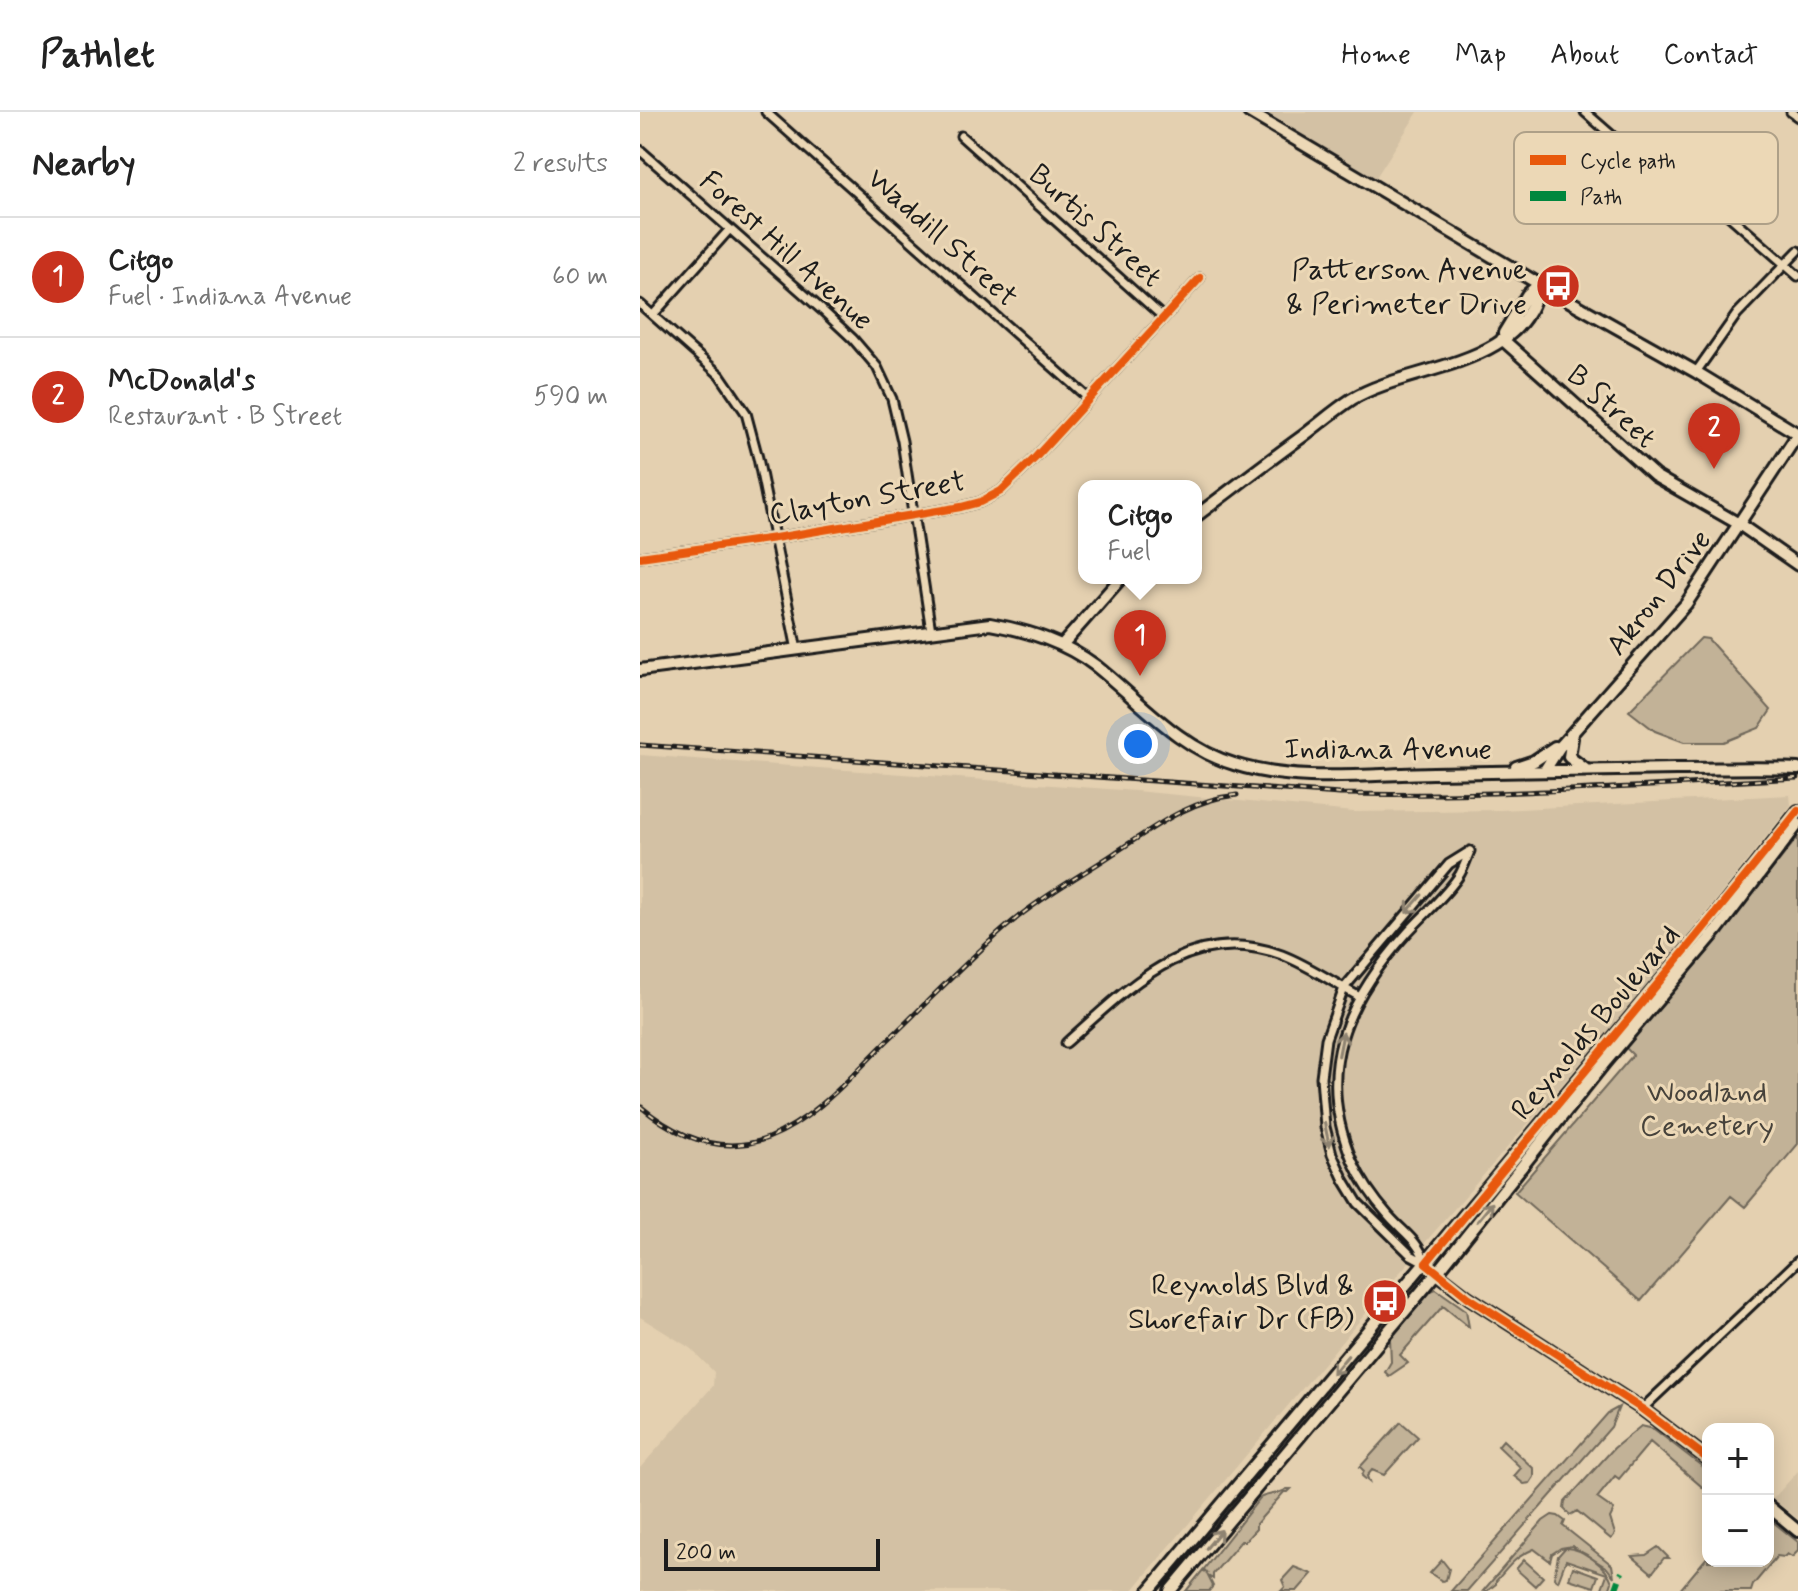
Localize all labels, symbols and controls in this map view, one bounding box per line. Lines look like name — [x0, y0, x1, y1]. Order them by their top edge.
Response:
text: Pathlet — [40, 31, 155, 80]
text: Home — [1341, 37, 1411, 74]
text: Map — [1455, 37, 1506, 74]
text: About — [1550, 37, 1619, 74]
text: Contact — [1663, 37, 1758, 74]
legend — [1514, 132, 1778, 224]
text: Nearby — [32, 142, 136, 187]
text: 2 results — [513, 147, 608, 181]
text: Cycle path — [1580, 148, 1676, 176]
street label: Burtis Street — [1020, 156, 1170, 297]
street label: Waddill Street — [858, 160, 1026, 316]
street label: Forest Hill Avenue — [691, 162, 881, 340]
text: Path — [1580, 184, 1622, 212]
text: Citgo — [108, 241, 174, 280]
place label: Patterson Avenue & Perimeter Drive — [1286, 251, 1527, 324]
text: 1 — [52, 260, 64, 294]
text: 60 m — [552, 260, 608, 294]
bus stop icon: Patterson Avenue & Perimeter Drive — [1534, 262, 1582, 310]
text: Fuel · Indiana Avenue — [108, 280, 352, 314]
street label: B Street — [1558, 357, 1664, 458]
text: McDonald's — [108, 361, 255, 400]
text: 2 — [52, 380, 64, 414]
text: 590 m — [534, 380, 608, 414]
text: Restaurant · B Street — [108, 400, 342, 434]
pin: 2 — [1688, 403, 1740, 469]
street label: Clayton Street — [766, 462, 968, 535]
popup — [1078, 480, 1202, 584]
text: Citgo — [1107, 496, 1173, 535]
street label: Akron Drive — [1598, 522, 1721, 664]
text: Fuel — [1107, 535, 1151, 569]
pin: 1 — [1114, 610, 1166, 676]
your location — [1118, 724, 1158, 764]
street label: Indiana Avenue — [1284, 730, 1492, 769]
one-way arrow — [1405, 894, 1423, 914]
street label: Reynolds Boulevard — [1503, 917, 1689, 1129]
one-way arrow — [1334, 1032, 1349, 1058]
park label: Woodland Cemetery — [1640, 1073, 1774, 1146]
one-way arrow — [1320, 1122, 1335, 1147]
one-way arrow — [1477, 1202, 1494, 1223]
place label: Reynolds Blvd & Shorefair Dr (FB) — [1128, 1266, 1354, 1339]
bus stop icon: Reynolds Blvd & Shorefair Dr (FB) — [1361, 1277, 1409, 1325]
one-way arrow — [1331, 1354, 1349, 1375]
map controls — [1702, 1423, 1774, 1567]
button: + — [1702, 1423, 1774, 1495]
button: − — [1702, 1495, 1774, 1567]
one-way arrow — [1205, 1529, 1223, 1550]
scale bar — [664, 1535, 880, 1571]
text: 200 m — [676, 1539, 736, 1567]

